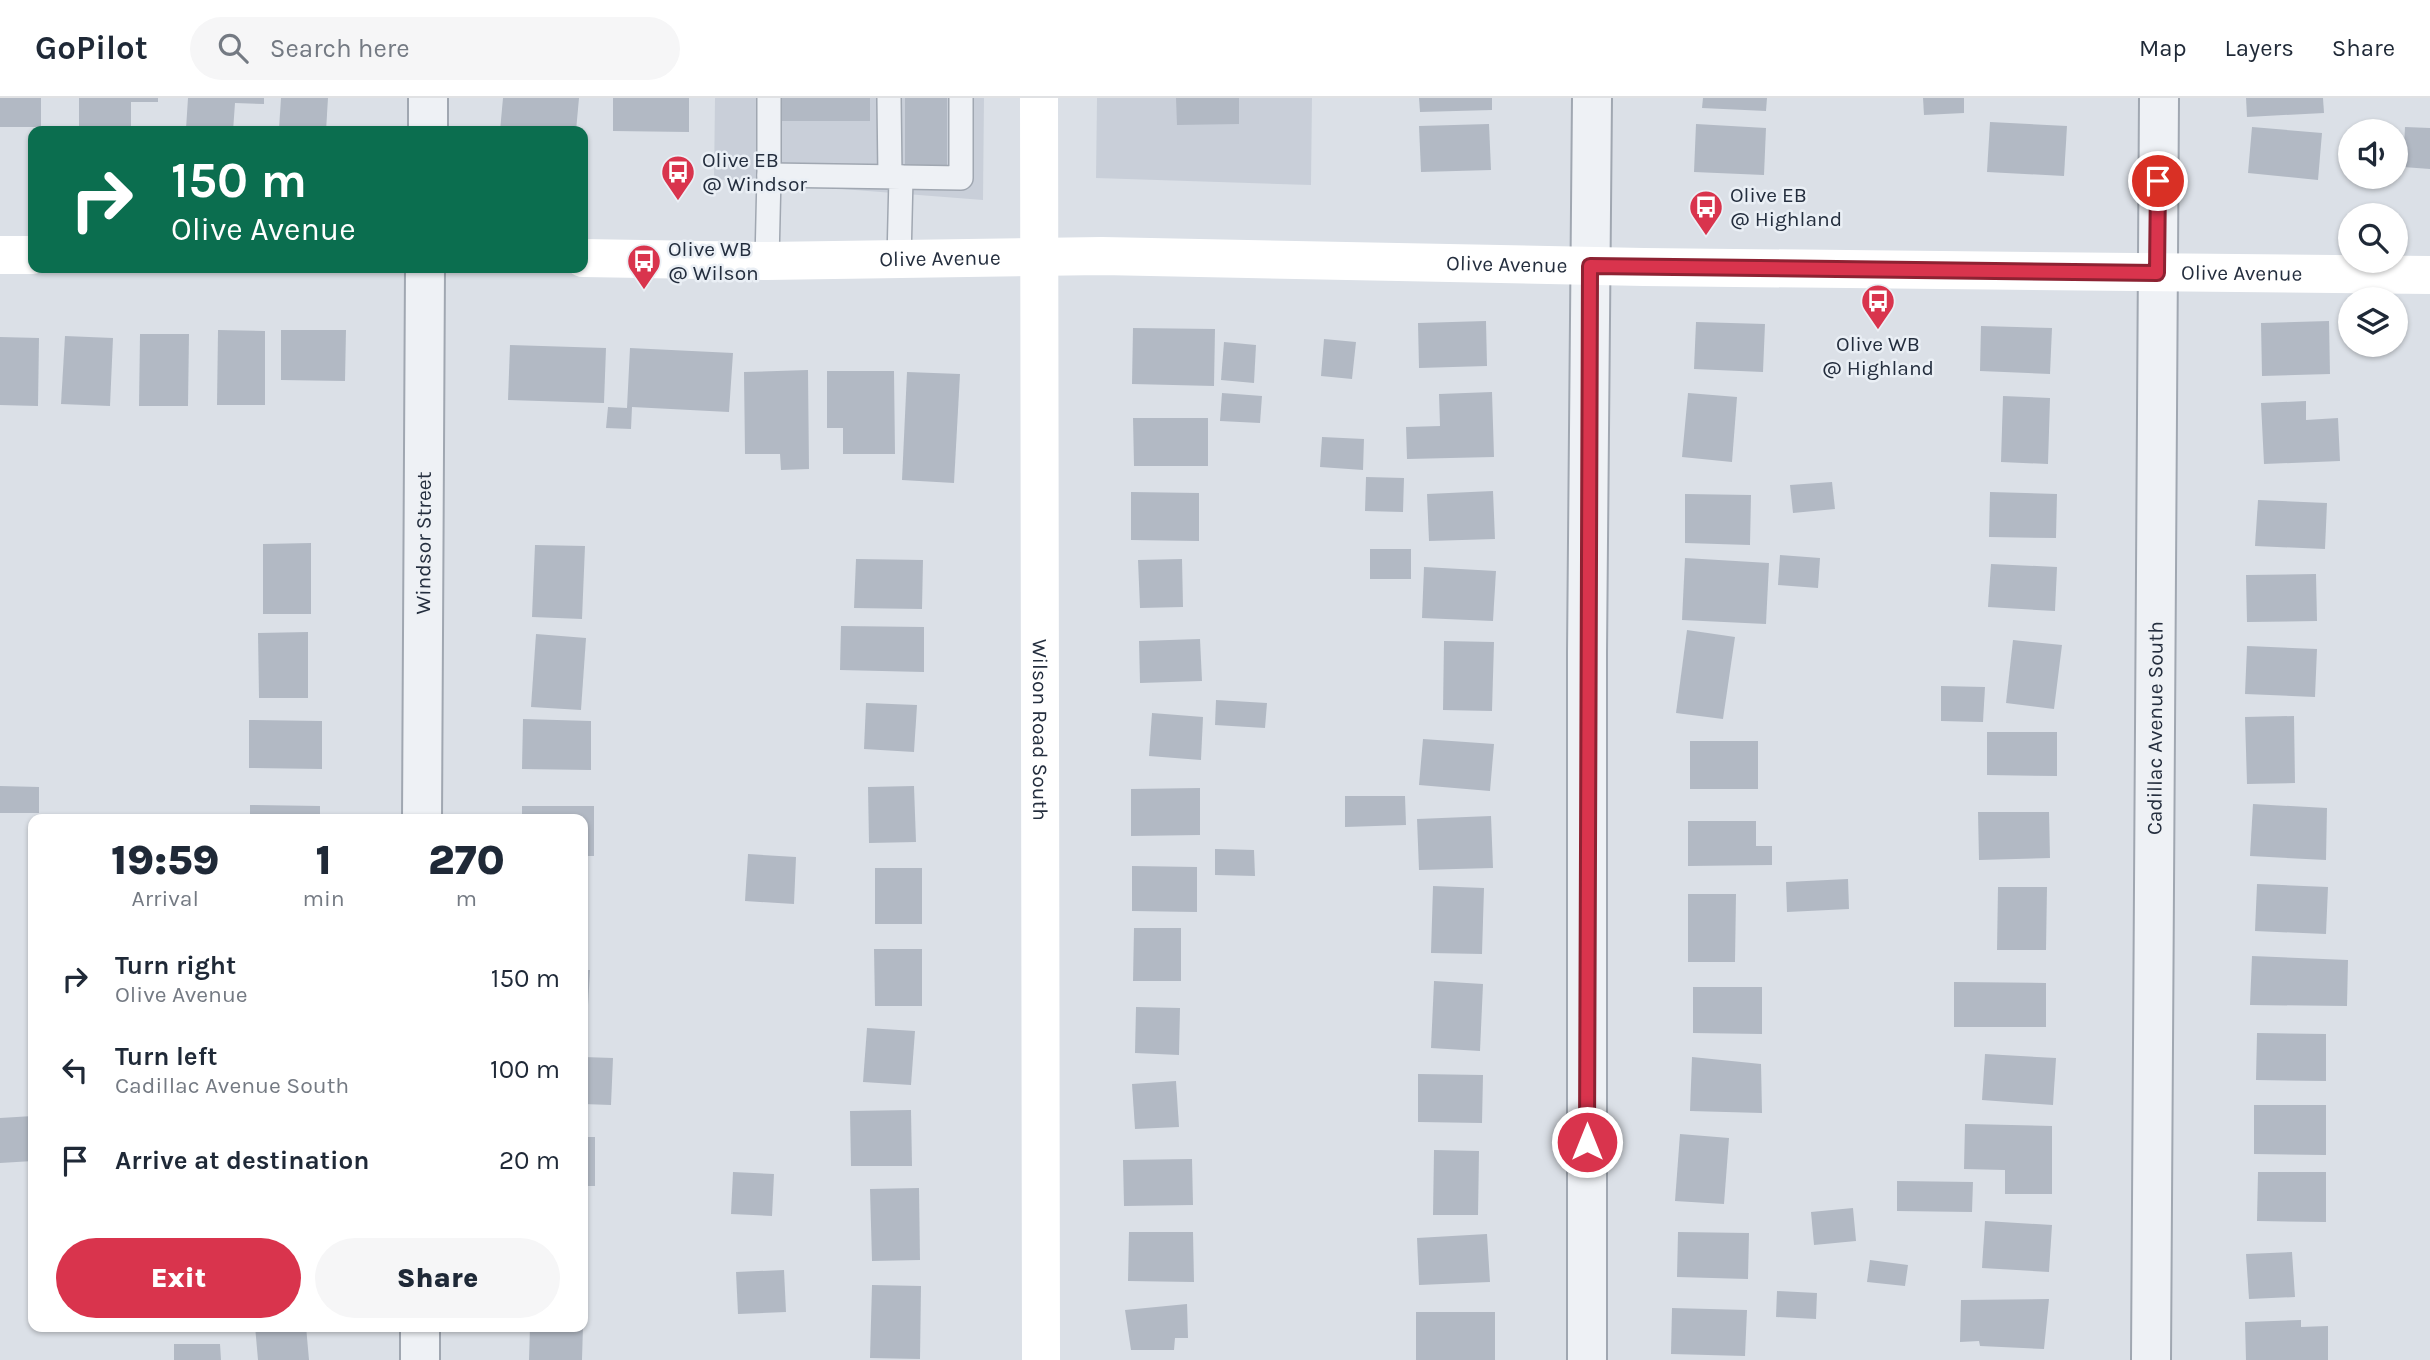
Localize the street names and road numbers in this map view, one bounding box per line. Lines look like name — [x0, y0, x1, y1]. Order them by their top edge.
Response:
street label: Olive Avenue — [879, 246, 1001, 271]
street label: Olive Avenue — [1446, 251, 1568, 277]
street label: Olive Avenue — [2181, 260, 2303, 286]
street label: Windsor Street — [411, 471, 436, 615]
street label: Cadillac Avenue South — [2142, 621, 2168, 835]
street label: Wilson Road South — [1028, 639, 1052, 821]

